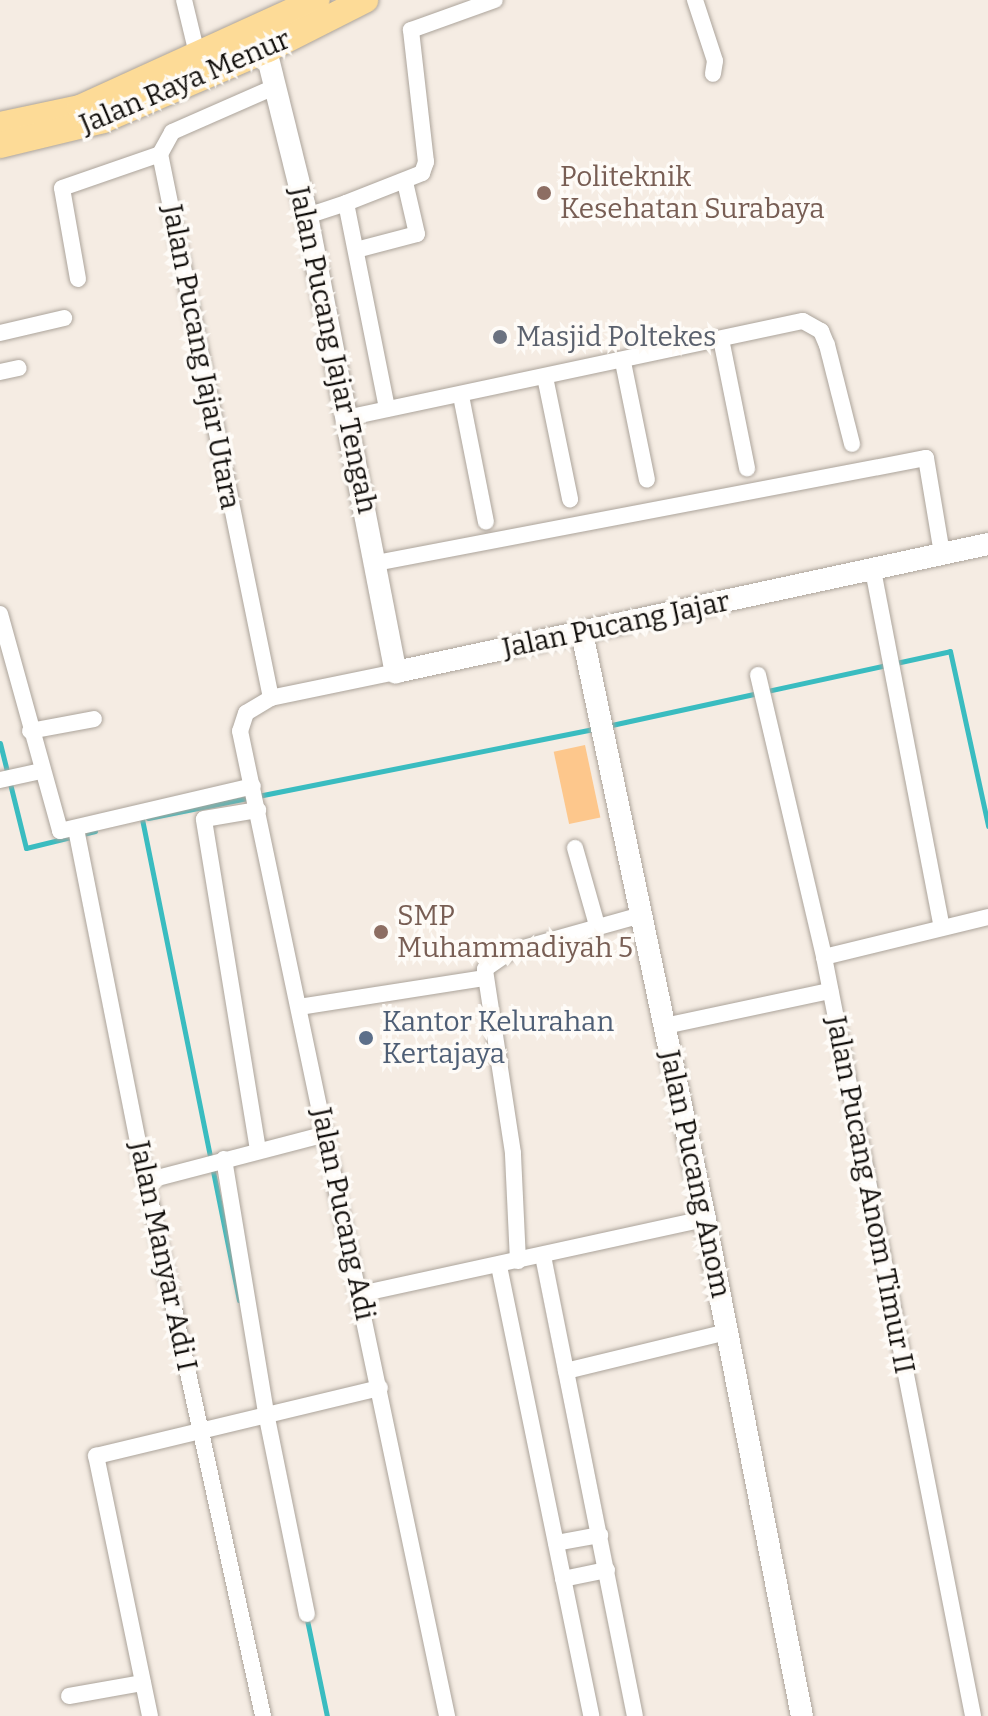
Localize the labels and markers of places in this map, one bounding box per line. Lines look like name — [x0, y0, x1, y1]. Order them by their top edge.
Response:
place label: Politeknik Kesehatan Surabaya — [560, 160, 825, 226]
marker: Politeknik Kesehatan Surabaya — [535, 184, 553, 202]
place label: Masjid Poltekes — [516, 320, 716, 354]
marker: Masjid Poltekes — [491, 328, 509, 346]
place label: SMP Muhammadiyah 5 — [397, 899, 633, 965]
marker: SMP Muhammadiyah 5 — [372, 923, 390, 941]
place label: Kantor Kelurahan Kertajaya — [382, 1005, 614, 1071]
marker: Kantor Kelurahan Kertajaya — [357, 1029, 375, 1047]

